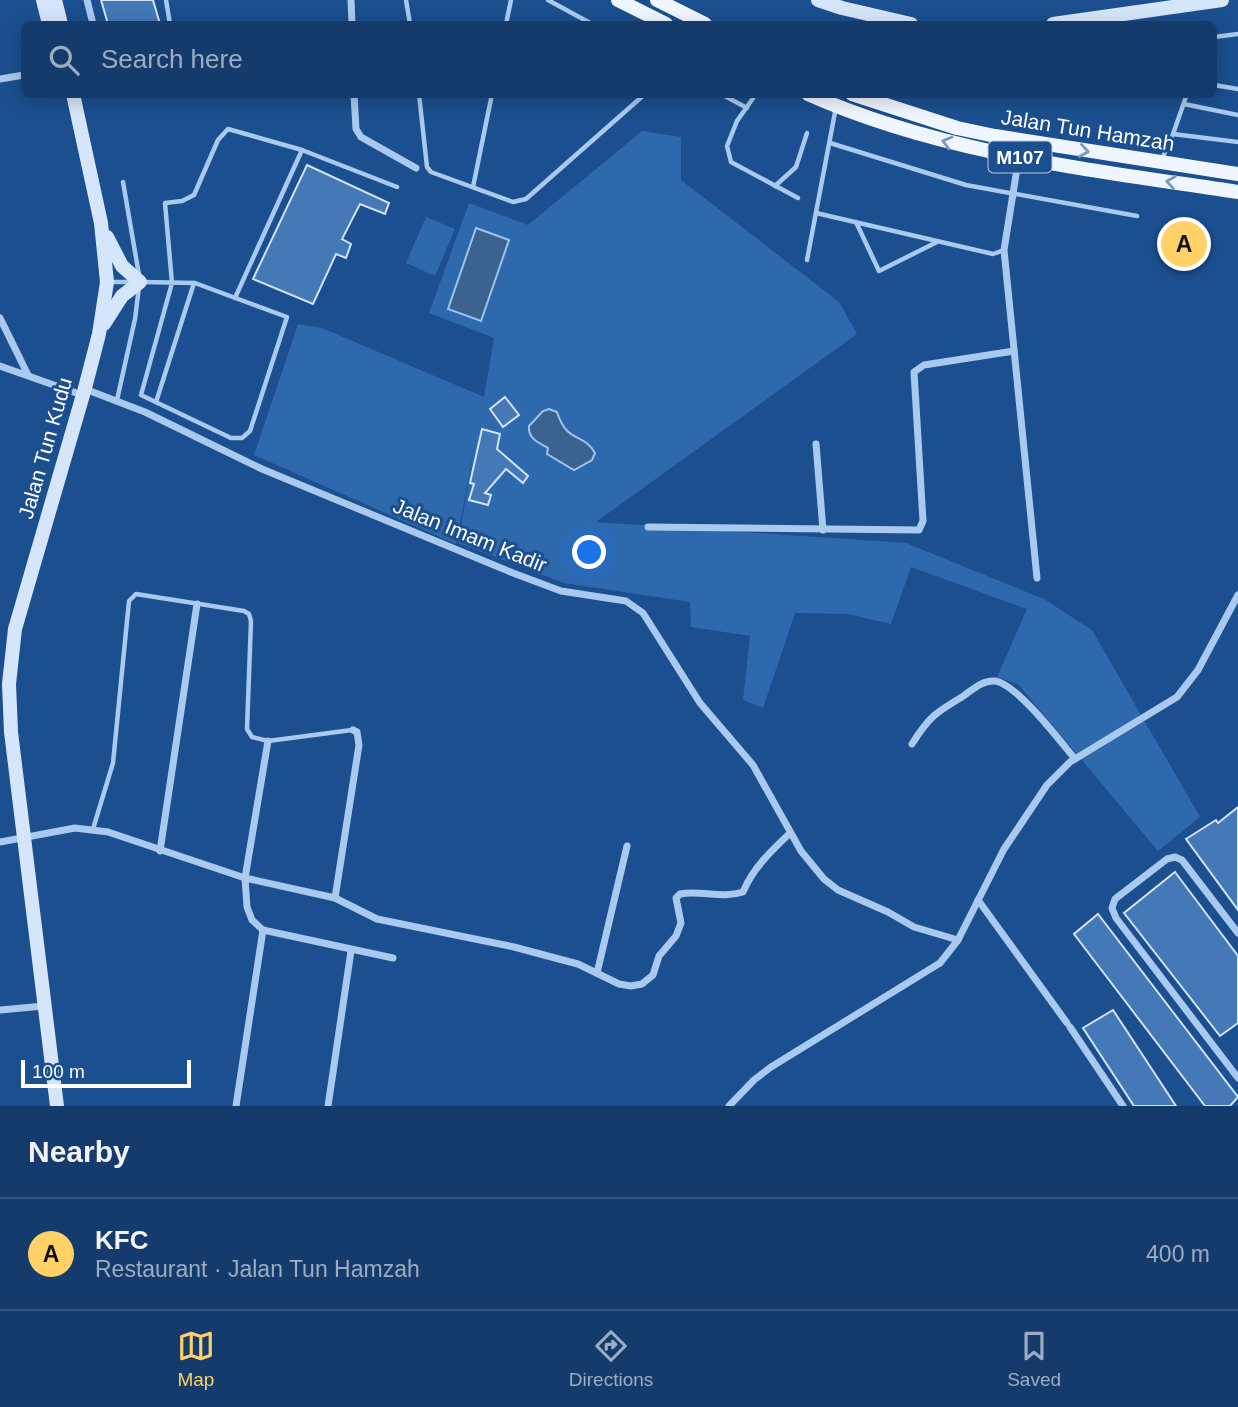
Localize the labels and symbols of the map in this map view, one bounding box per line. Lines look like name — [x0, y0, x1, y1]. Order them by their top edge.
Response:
street label: Jalan Tun Hamzah — [1000, 105, 1176, 155]
one-way arrow — [941, 136, 953, 151]
road number: M107 — [988, 141, 1052, 172]
one-way arrow — [1079, 143, 1090, 158]
one-way arrow — [1165, 175, 1176, 190]
pin: A — [1161, 218, 1207, 270]
street label: Jalan Tun Kudu — [14, 375, 76, 521]
street label: Jalan Imam Kadir — [390, 494, 550, 576]
your location — [572, 535, 606, 569]
scale bar — [21, 1057, 191, 1089]

